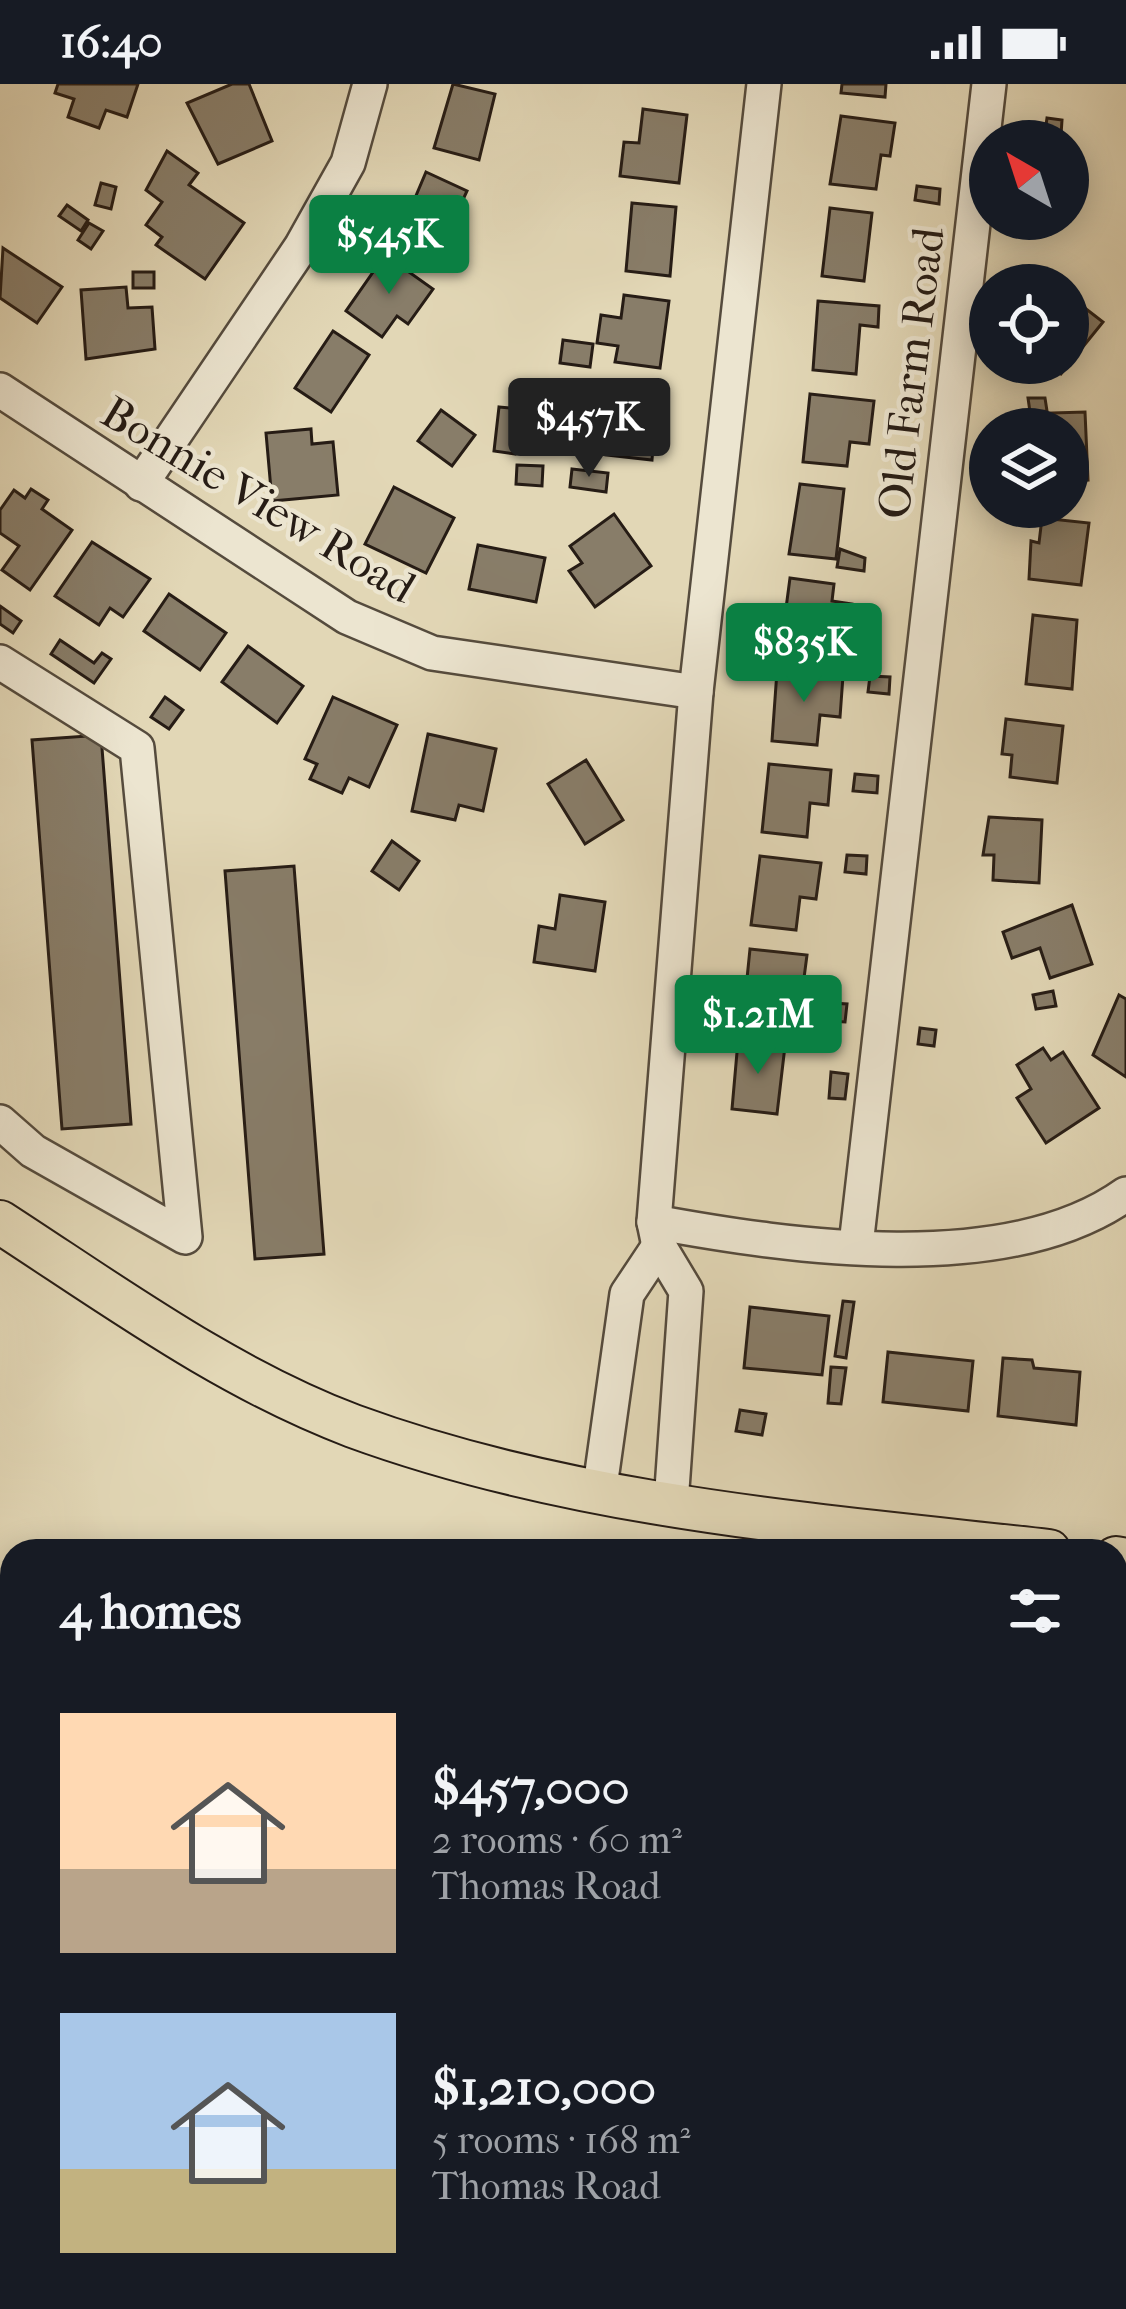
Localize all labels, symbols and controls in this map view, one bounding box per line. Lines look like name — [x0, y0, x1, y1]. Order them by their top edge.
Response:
text: 16:40 — [60, 16, 163, 69]
north arrow — [969, 120, 1089, 240]
map controls — [969, 120, 1089, 528]
pin: $545K — [305, 195, 473, 297]
text: $545K — [336, 211, 442, 257]
street label: Old Farm Road — [867, 224, 956, 522]
button: locate — [969, 264, 1089, 384]
pin: $457K — [505, 378, 673, 480]
street label: Bonnie View Road — [92, 386, 425, 615]
text: $457K — [535, 394, 643, 440]
button: layers — [969, 408, 1089, 528]
pin: $835K — [720, 603, 888, 705]
text: $835K — [753, 619, 855, 665]
pin: $1.21M — [660, 975, 856, 1077]
text: $1.21M — [702, 991, 814, 1037]
icon: filters — [1002, 1578, 1068, 1644]
text: 4 homes — [60, 1581, 241, 1641]
text: $457,000 — [432, 1757, 630, 1817]
icon: home — [156, 1761, 300, 1905]
text: 2 rooms · 60 m² — [432, 1817, 682, 1863]
text: Thomas Road — [432, 1863, 660, 1909]
text: $1,210,000 — [432, 2057, 656, 2117]
icon: home — [156, 2061, 300, 2205]
text: 5 rooms · 168 m² — [432, 2117, 691, 2163]
text: Thomas Road — [432, 2163, 660, 2209]

